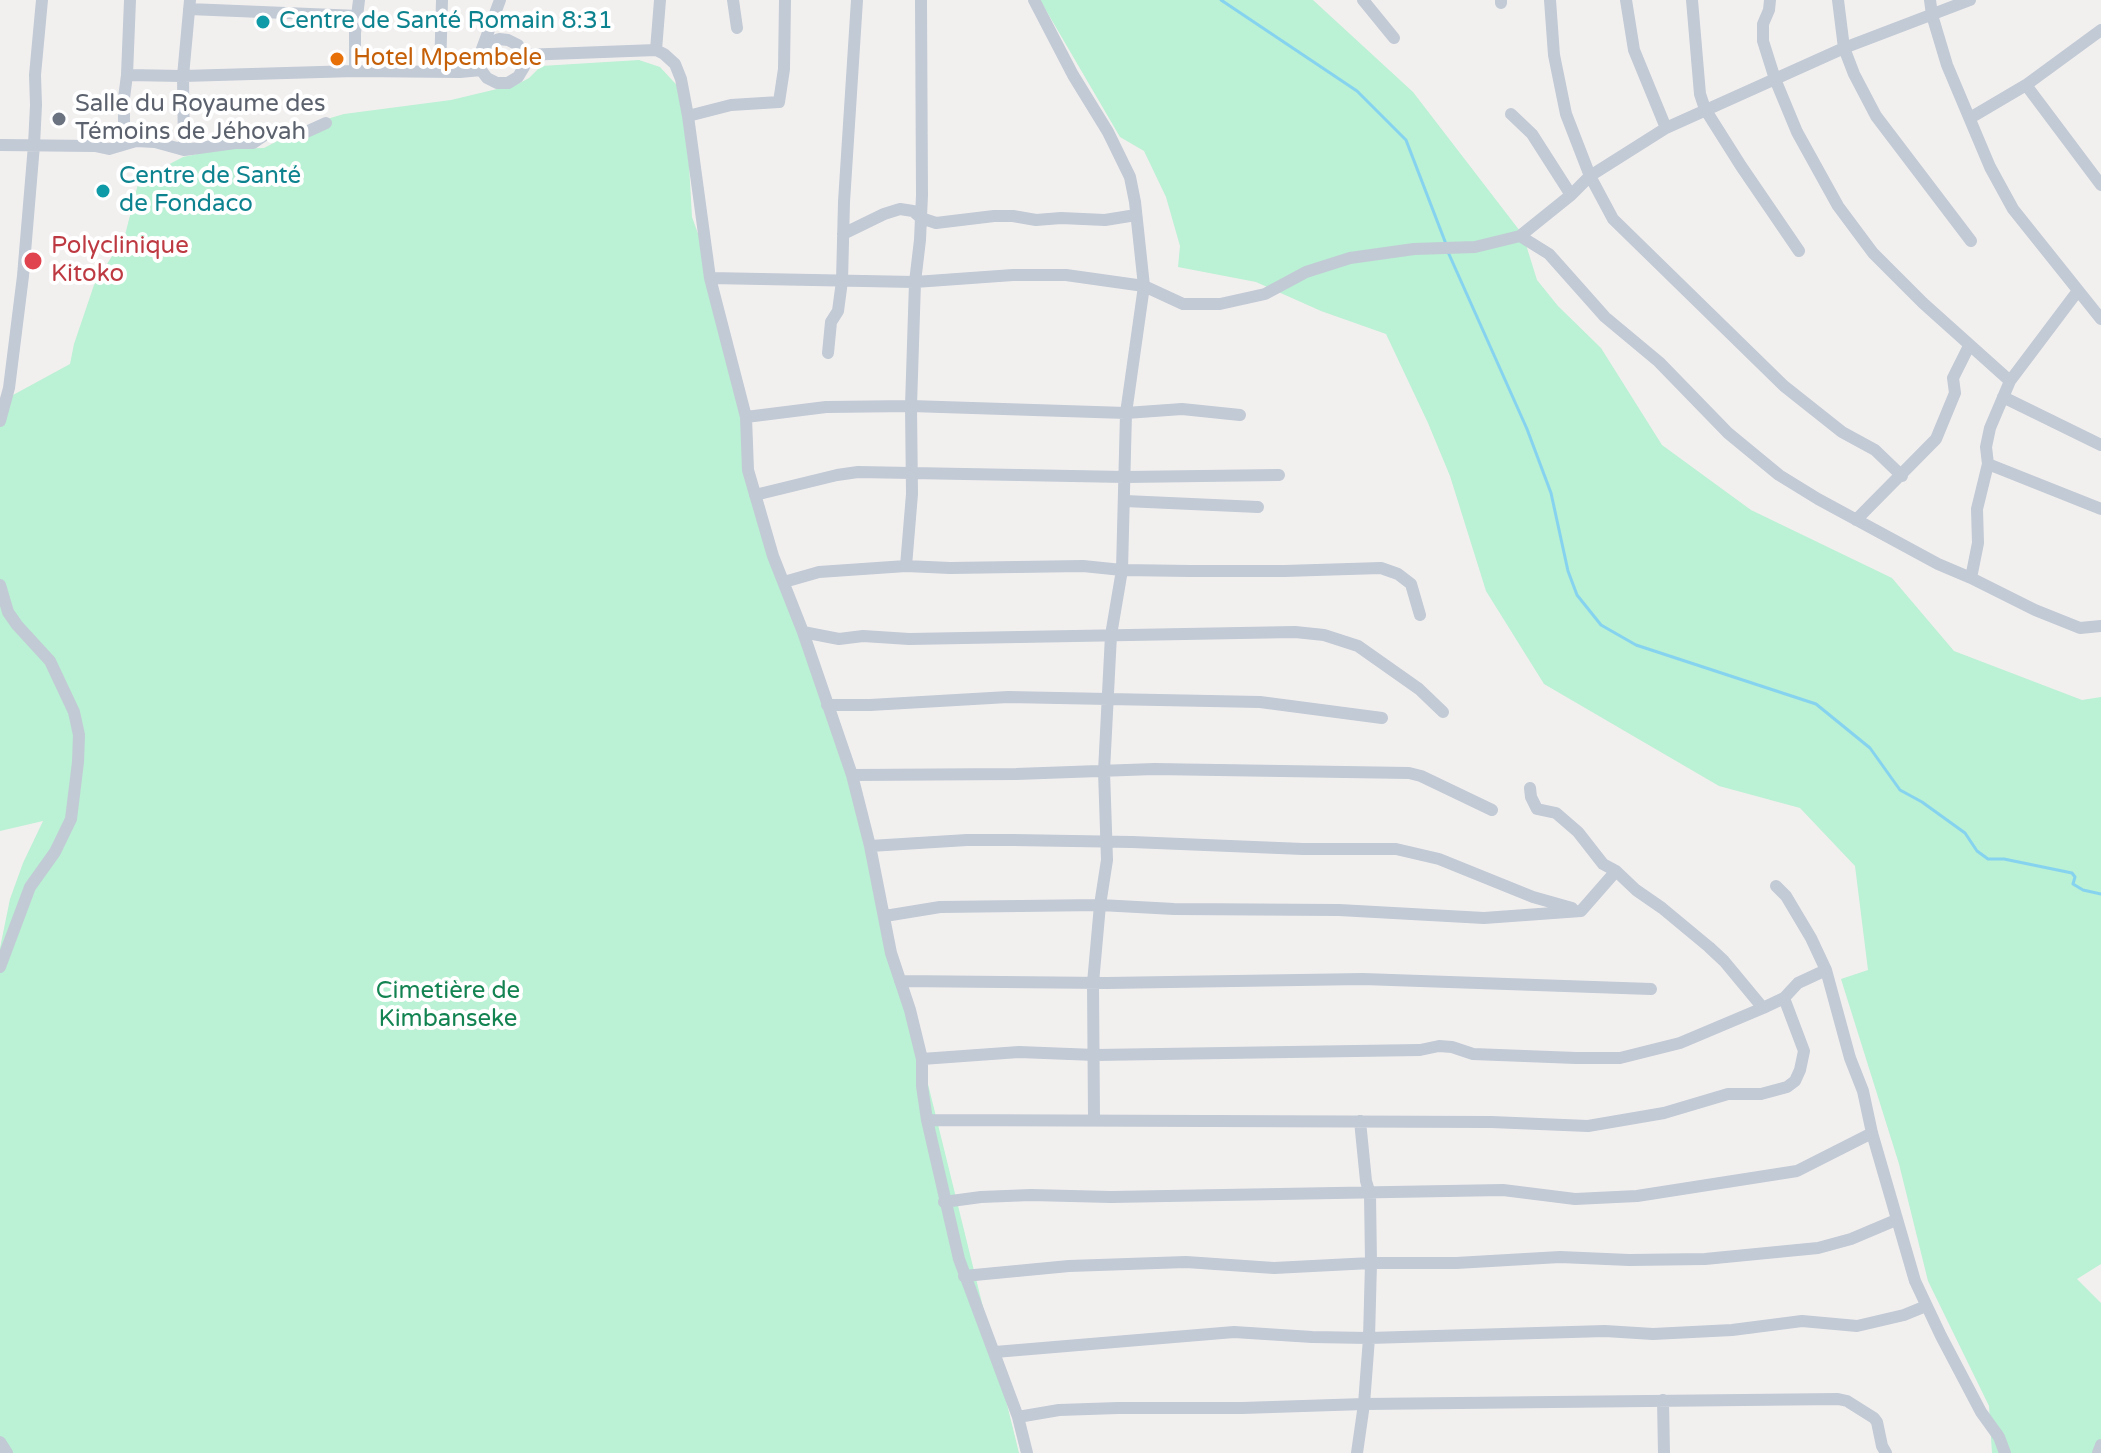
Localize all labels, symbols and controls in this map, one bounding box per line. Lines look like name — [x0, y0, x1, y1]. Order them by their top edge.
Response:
place label: Centre de Santé Romain 8:31 — [279, 8, 613, 36]
marker: Centre de Santé Romain 8:31 — [254, 13, 272, 31]
place label: Hotel Mpembele — [353, 45, 542, 73]
marker: Hotel Mpembele — [328, 50, 346, 68]
place label: Salle du Royaume des Témoins de Jéhovah — [75, 91, 325, 147]
marker: Salle du Royaume des Témoins de Jéhovah — [50, 110, 68, 128]
place label: Centre de Santé de Fondaco — [119, 163, 301, 219]
marker: Centre de Santé de Fondaco — [94, 182, 112, 200]
place label: Polyclinique Kitoko — [51, 233, 189, 289]
marker: Polyclinique Kitoko — [22, 250, 44, 272]
park label: Cimetière de Kimbanseke — [376, 978, 520, 1034]

